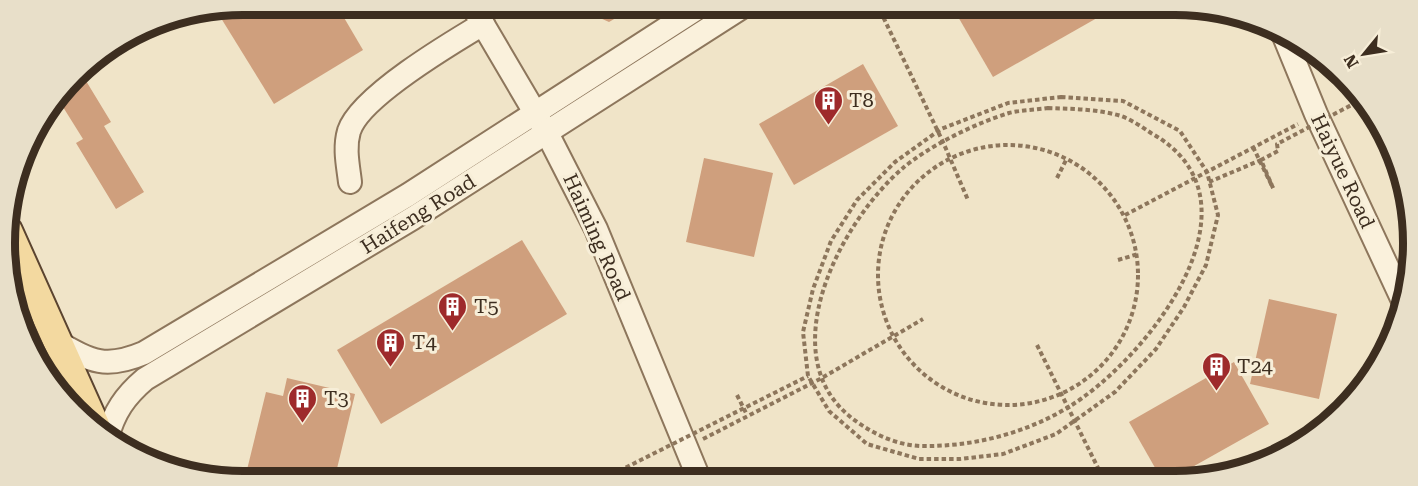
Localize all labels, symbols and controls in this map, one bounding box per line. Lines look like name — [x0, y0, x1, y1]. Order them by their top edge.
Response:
north arrow — [1334, 24, 1394, 84]
text: N — [1340, 51, 1363, 71]
building icon: T8 — [812, 84, 844, 126]
place label: T8 — [849, 88, 874, 112]
street label: Haiyue Road — [1306, 110, 1380, 232]
street label: Haifeng Road — [356, 169, 480, 259]
street label: Haiming Road — [558, 170, 636, 305]
building icon: T5 — [437, 290, 469, 332]
place label: T5 — [474, 294, 499, 318]
building icon: T4 — [375, 326, 407, 368]
place label: T4 — [412, 330, 437, 354]
building icon: T24 — [1200, 350, 1232, 392]
place label: T24 — [1237, 354, 1274, 378]
building icon: T3 — [287, 382, 319, 424]
place label: T3 — [324, 386, 349, 410]

